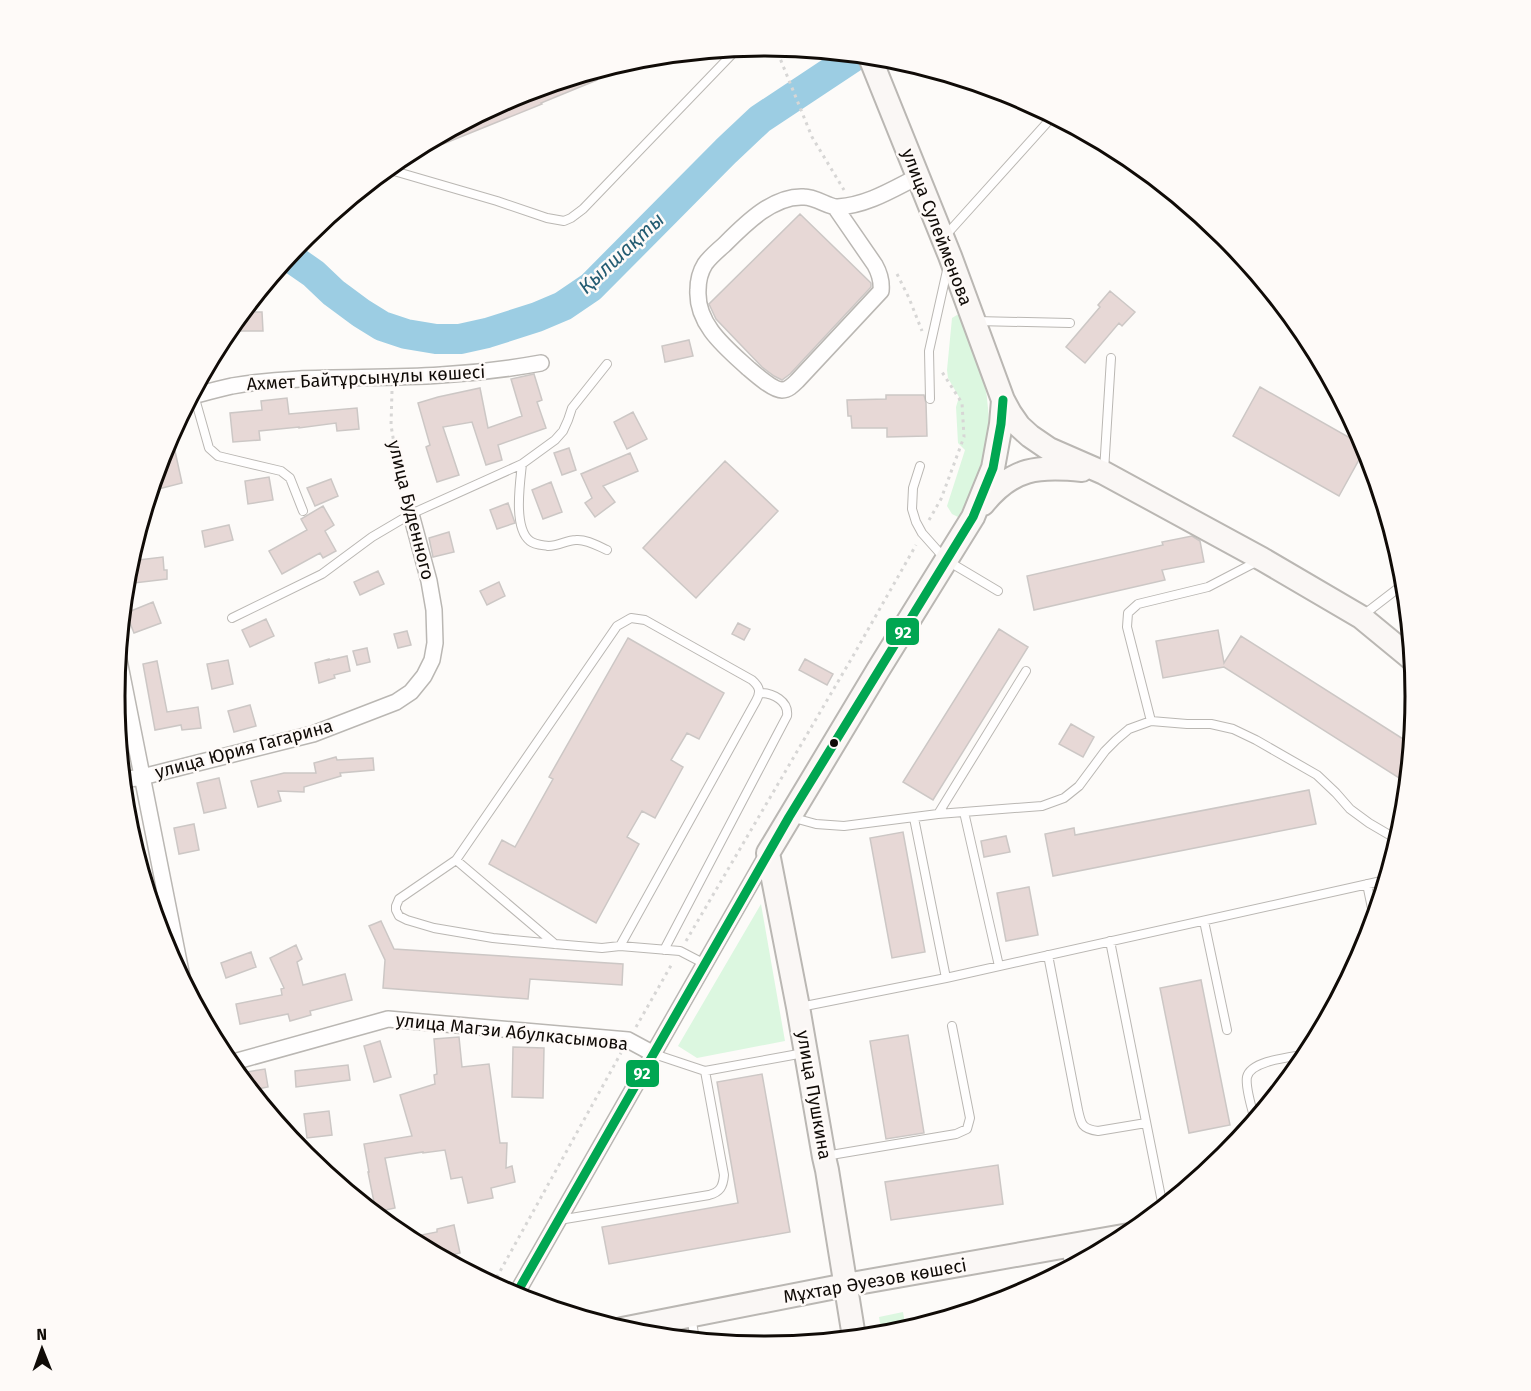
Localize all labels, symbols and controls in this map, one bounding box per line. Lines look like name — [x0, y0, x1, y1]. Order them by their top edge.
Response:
street label: улица Сулейменова — [897, 145, 977, 309]
water label: Қылшақты — [573, 207, 669, 299]
street label: Ахмет Байтұрсынұлы көшесі — [246, 361, 486, 395]
street label: улица Буденного — [383, 438, 439, 582]
line badge: 92 — [885, 617, 920, 646]
text: 92 — [895, 623, 911, 642]
street label: улица Юрия Гагарина — [153, 715, 335, 783]
unlabelled marker — [828, 737, 840, 749]
street label: улица Магзи Абулкасымова — [395, 1009, 629, 1055]
street label: улица Пушкина — [792, 1029, 836, 1161]
line badge: 92 — [625, 1059, 660, 1088]
text: 92 — [634, 1064, 650, 1083]
street label: Мұхтар Әуезов көшесі — [782, 1254, 968, 1308]
north arrow — [12, 1319, 72, 1379]
text: N — [36, 1325, 47, 1344]

